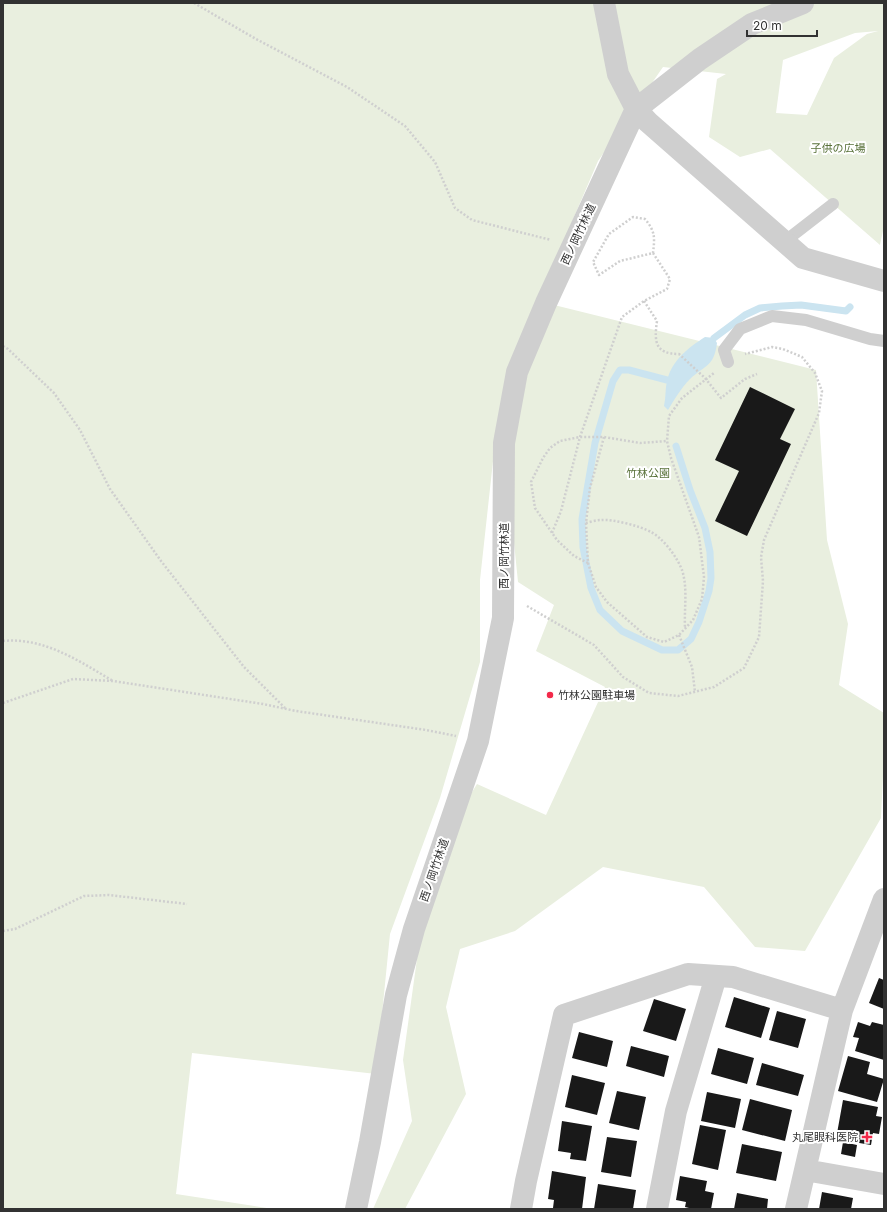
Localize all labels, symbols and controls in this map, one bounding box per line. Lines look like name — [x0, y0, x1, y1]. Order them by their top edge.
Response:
scale bar — [747, 12, 817, 38]
text: 20 m — [753, 18, 782, 33]
park label: 子供の広場 — [811, 141, 866, 155]
street label: 西ノ岡竹林道 — [558, 201, 598, 267]
park label: 竹林公園 — [626, 466, 670, 480]
street label: 西ノ岡竹林道 — [497, 523, 511, 589]
place label: 竹林公園駐車場 — [558, 688, 635, 702]
marker: 竹林公園駐車場 — [545, 690, 555, 700]
street label: 西ノ岡竹林道 — [417, 837, 451, 903]
place label: 丸尾眼科医院 — [792, 1130, 858, 1144]
marker: 丸尾眼科医院 — [861, 1131, 873, 1143]

